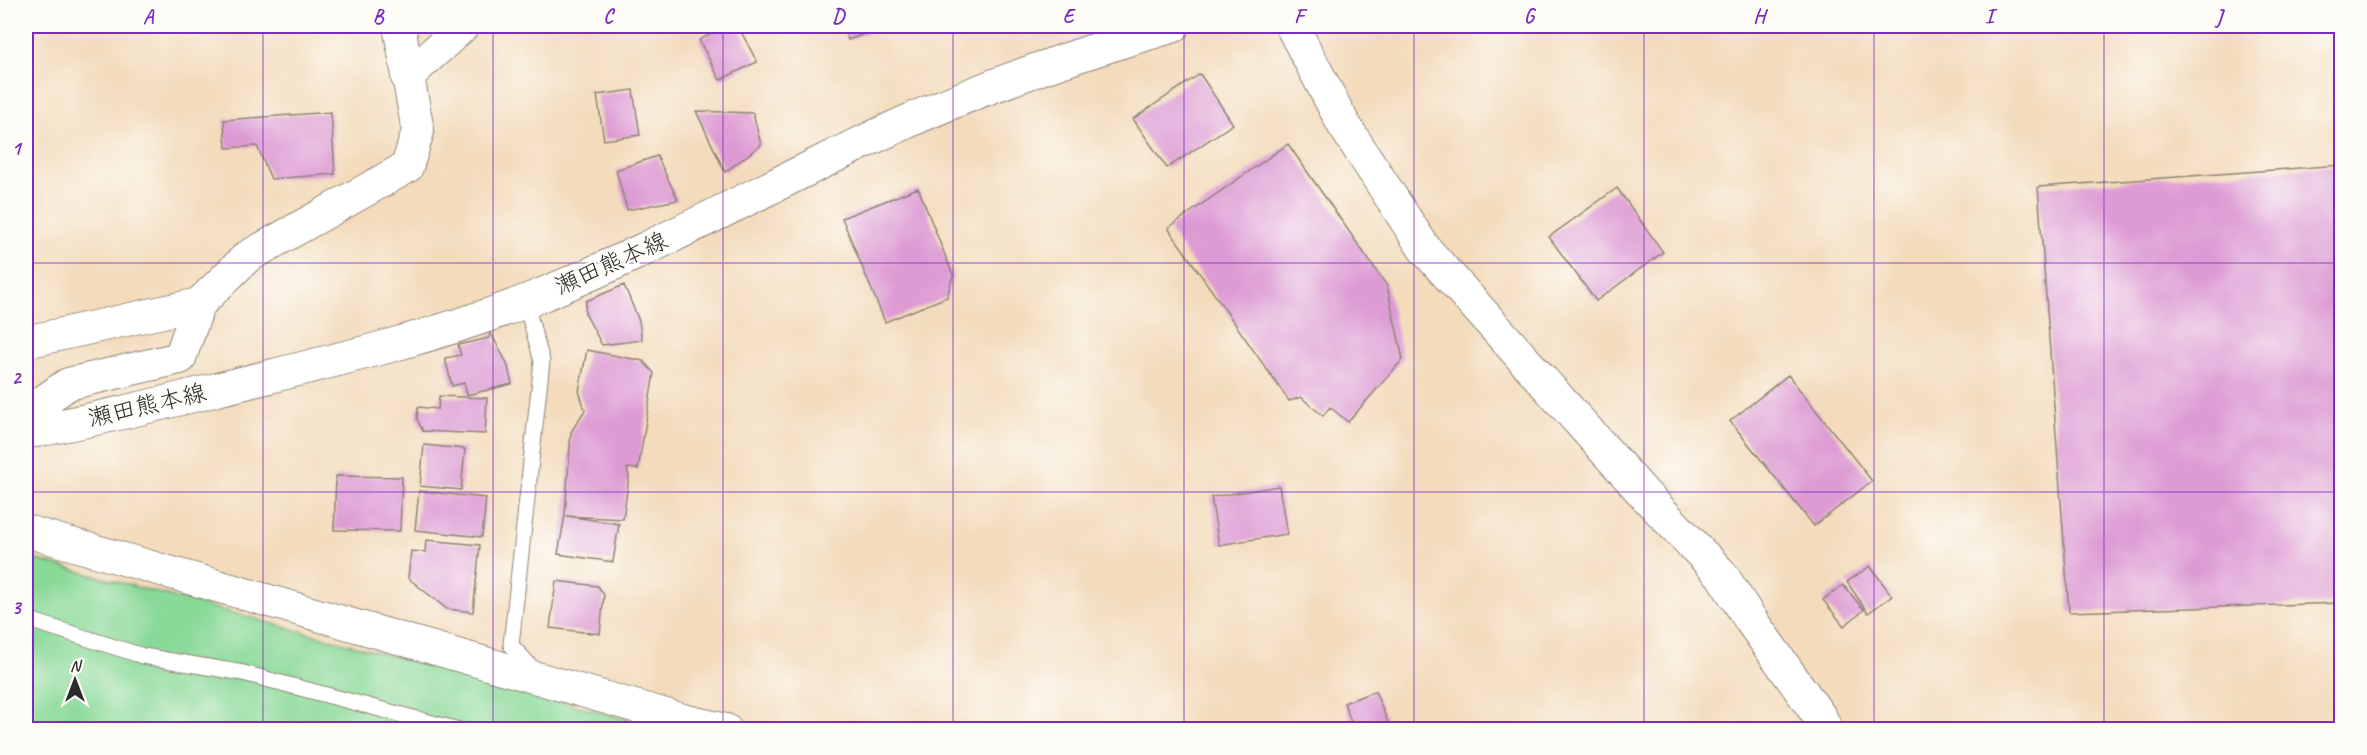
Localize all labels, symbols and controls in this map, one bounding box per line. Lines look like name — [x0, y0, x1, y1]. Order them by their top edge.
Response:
text: A — [143, 4, 155, 29]
text: B — [373, 4, 385, 29]
text: C — [603, 4, 615, 29]
text: D — [832, 4, 846, 29]
text: E — [1063, 4, 1077, 29]
text: F — [1294, 4, 1308, 29]
text: G — [1524, 4, 1537, 29]
text: H — [1753, 4, 1768, 29]
text: I — [1985, 4, 1998, 29]
text: J — [2214, 4, 2226, 29]
text: 1 — [12, 136, 23, 161]
street label: 瀬田熊本線 — [550, 225, 672, 301]
text: 2 — [12, 365, 23, 390]
street label: 瀬田熊本線 — [85, 377, 209, 433]
text: 3 — [12, 595, 23, 620]
north arrow — [45, 650, 105, 710]
text: N — [70, 656, 83, 676]

